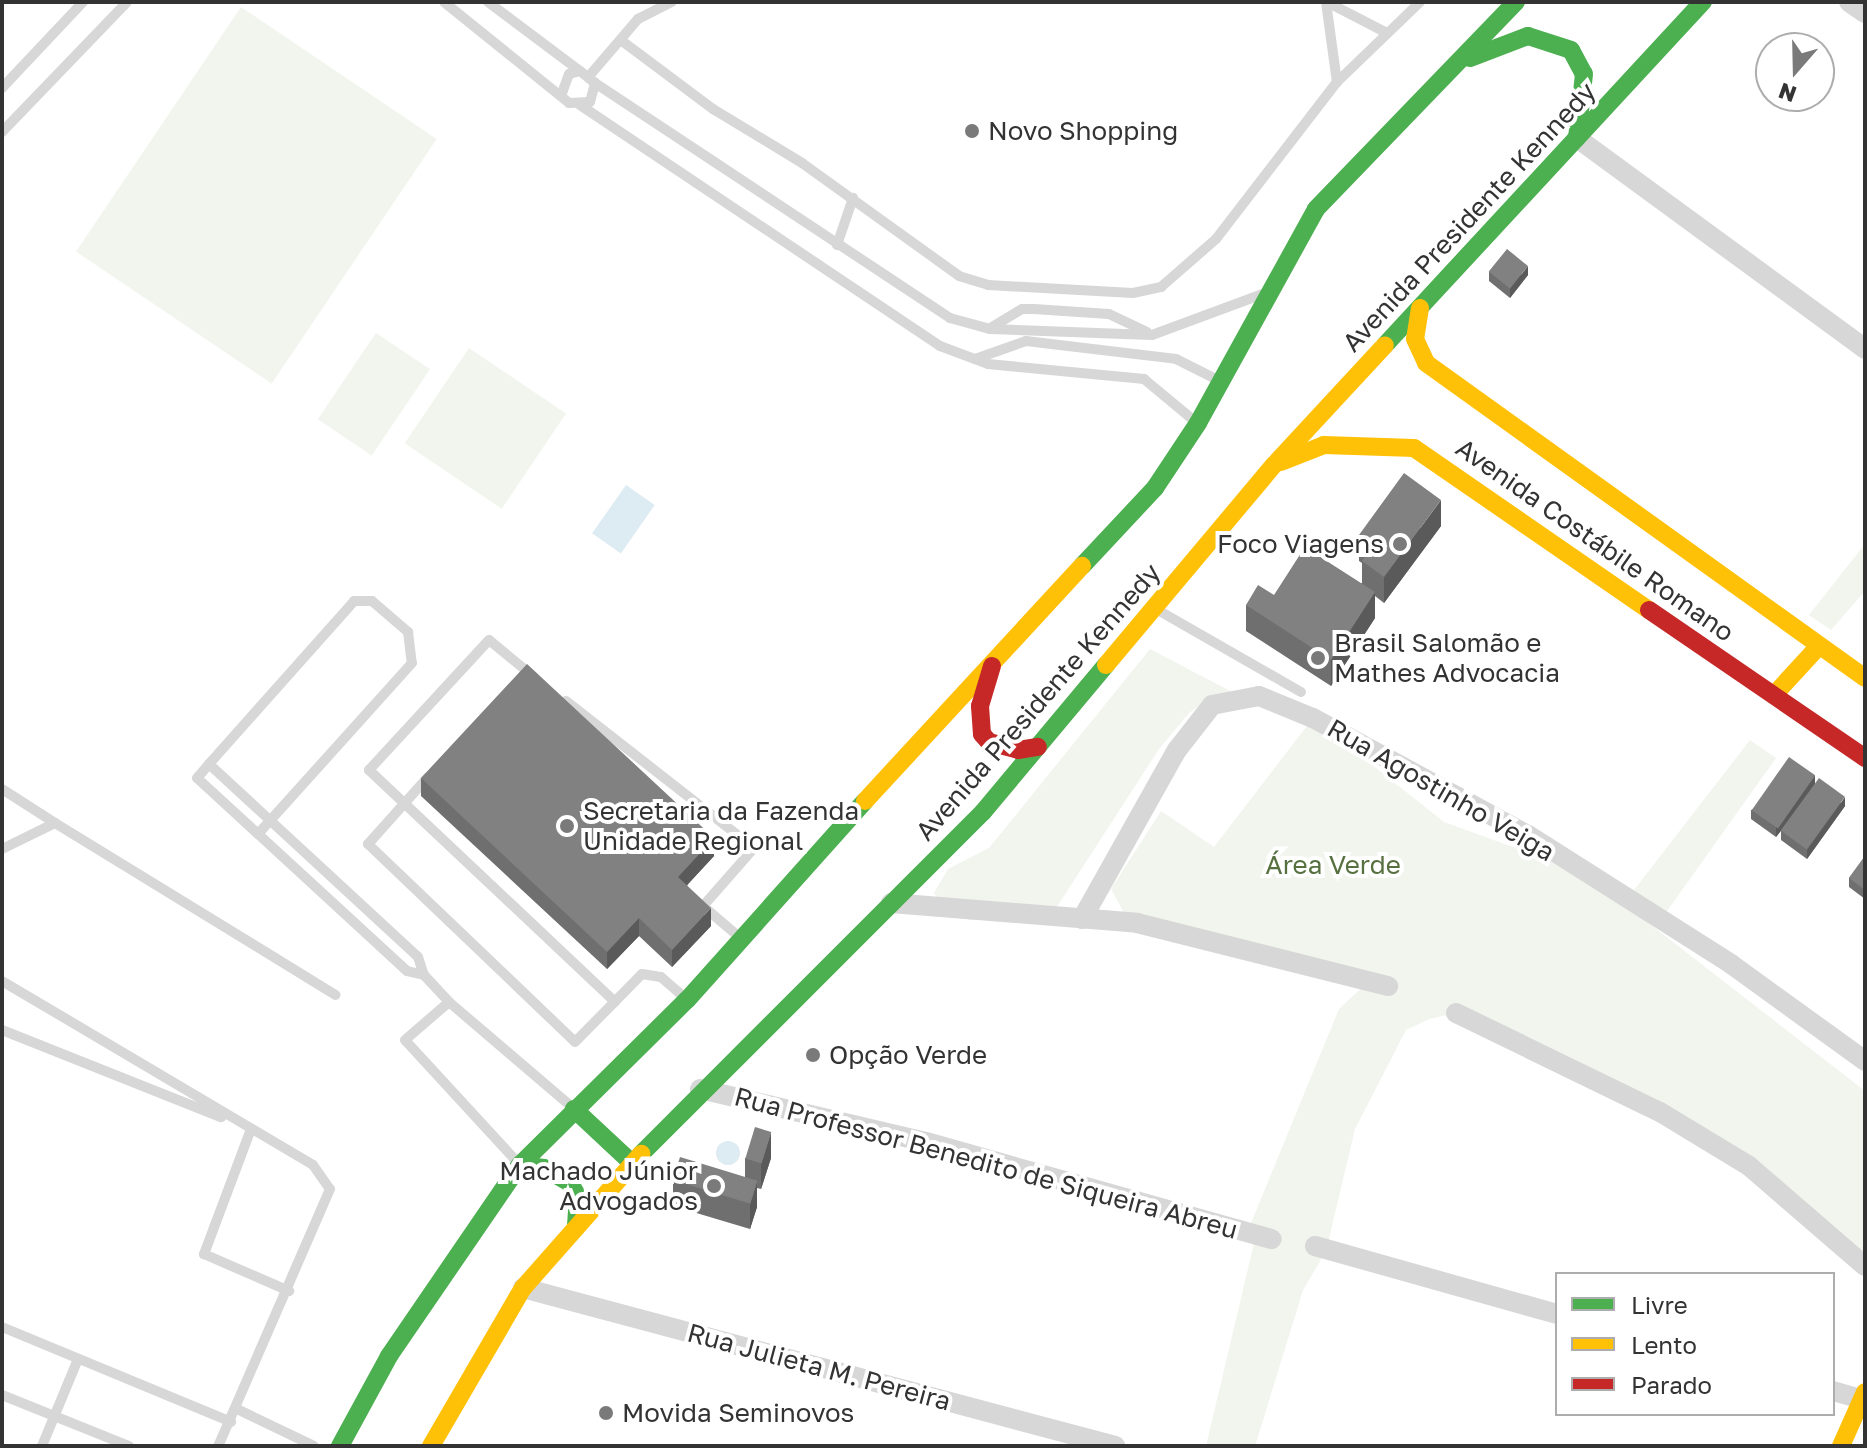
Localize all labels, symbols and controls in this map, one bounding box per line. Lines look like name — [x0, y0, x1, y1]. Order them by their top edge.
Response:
north arrow — [1755, 32, 1835, 112]
street label: Avenida Presidente Kennedy — [1336, 76, 1602, 358]
text: N — [1775, 78, 1800, 109]
place label: Novo Shopping — [988, 115, 1178, 147]
marker: Novo Shopping — [963, 122, 981, 140]
street label: Avenida Costábile Romano — [1450, 432, 1740, 648]
place label: Foco Viagens — [1217, 528, 1384, 560]
marker: Foco Viagens — [1391, 535, 1409, 553]
street label: Avenida Presidente Kennedy — [909, 557, 1167, 847]
place label: Brasil Salomão e Mathes Advocacia — [1334, 627, 1560, 688]
marker: Brasil Salomão e Mathes Advocacia — [1309, 649, 1327, 667]
street label: Rua Agostinho Veiga — [1322, 712, 1560, 868]
place label: Secretaria da Fazenda Unidade Regional — [583, 795, 859, 856]
marker: Secretaria da Fazenda Unidade Regional — [558, 817, 576, 835]
park label: Área Verde — [1265, 849, 1401, 881]
place label: Opção Verde — [829, 1039, 987, 1071]
marker: Opção Verde — [804, 1046, 822, 1064]
street label: Rua Professor Benedito de Siqueira Abreu — [731, 1081, 1241, 1245]
place label: Machado Júnior Advogados — [499, 1155, 698, 1216]
marker: Machado Júnior Advogados — [705, 1177, 723, 1195]
legend — [1555, 1272, 1835, 1416]
text: Livre — [1631, 1290, 1688, 1319]
street label: Rua Julieta M. Pereira — [684, 1317, 954, 1417]
text: Lento — [1631, 1330, 1697, 1359]
text: Parado — [1631, 1370, 1712, 1399]
place label: Movida Seminovos — [622, 1397, 854, 1429]
marker: Movida Seminovos — [597, 1404, 615, 1422]

